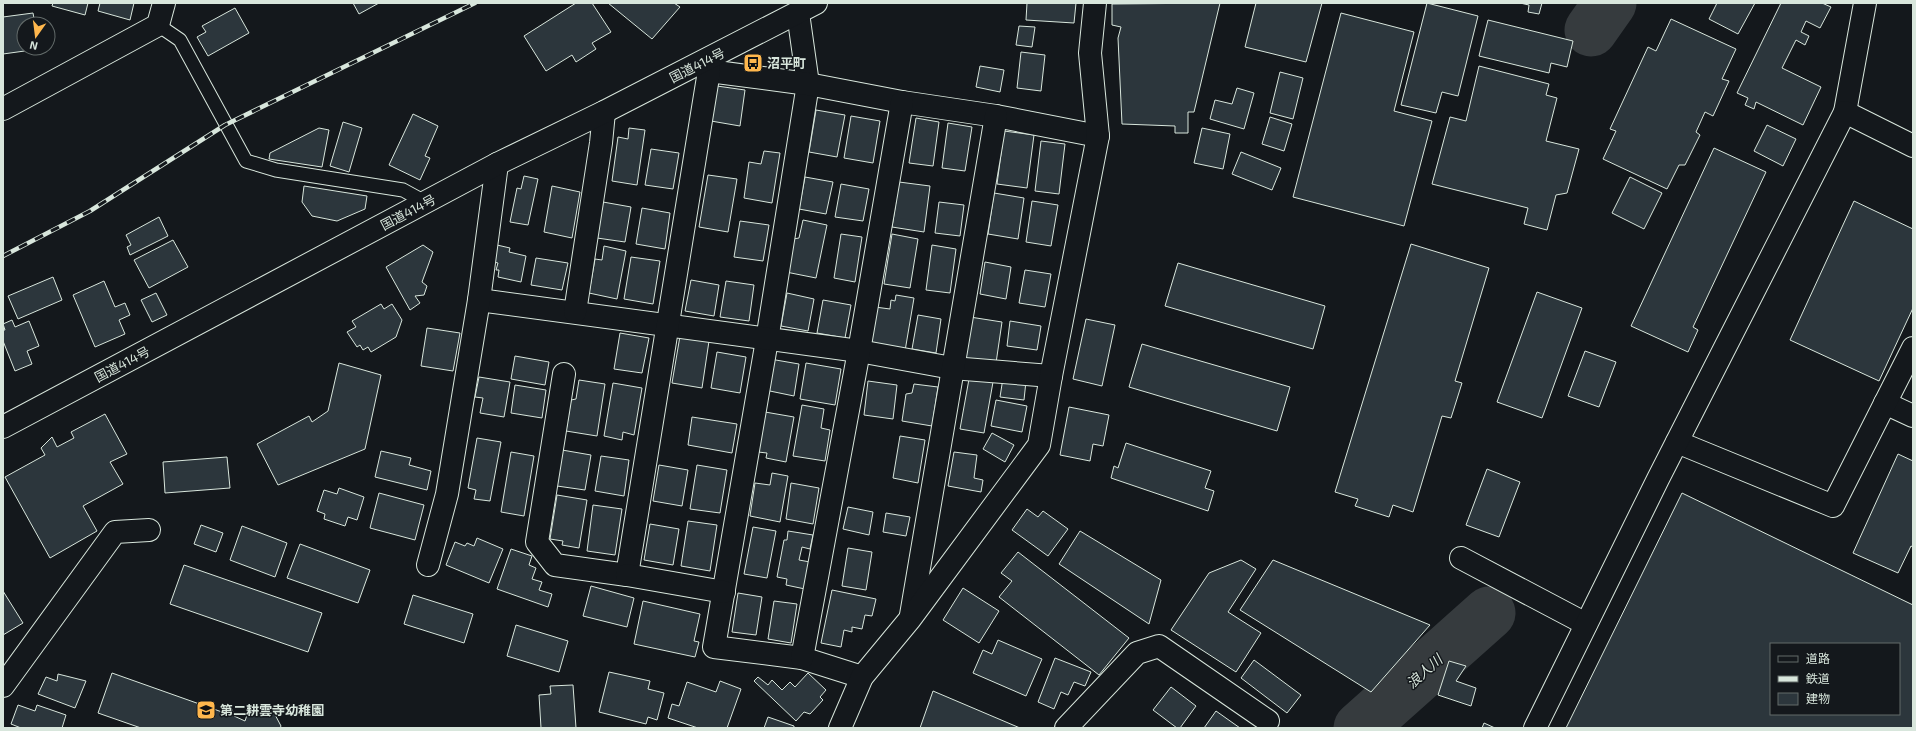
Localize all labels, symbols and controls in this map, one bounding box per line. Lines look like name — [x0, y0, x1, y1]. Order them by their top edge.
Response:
north arrow — [16, 16, 56, 56]
text: N — [28, 39, 39, 53]
street label: 国道414号 — [667, 44, 727, 86]
bus stop icon: 沼平町 — [742, 52, 764, 74]
place label: 沼平町 — [767, 55, 806, 71]
street label: 国道414号 — [378, 191, 438, 233]
street label: 国道414号 — [92, 343, 152, 385]
legend — [1770, 643, 1900, 715]
water label: 浪人川 — [1403, 649, 1447, 691]
text: 道路 — [1806, 651, 1830, 665]
text: 鉄道 — [1806, 671, 1830, 685]
text: 建物 — [1806, 691, 1830, 705]
school or university icon: 第二耕雲寺幼稚園 — [195, 699, 217, 721]
place label: 第二耕雲寺幼稚園 — [220, 702, 324, 718]

